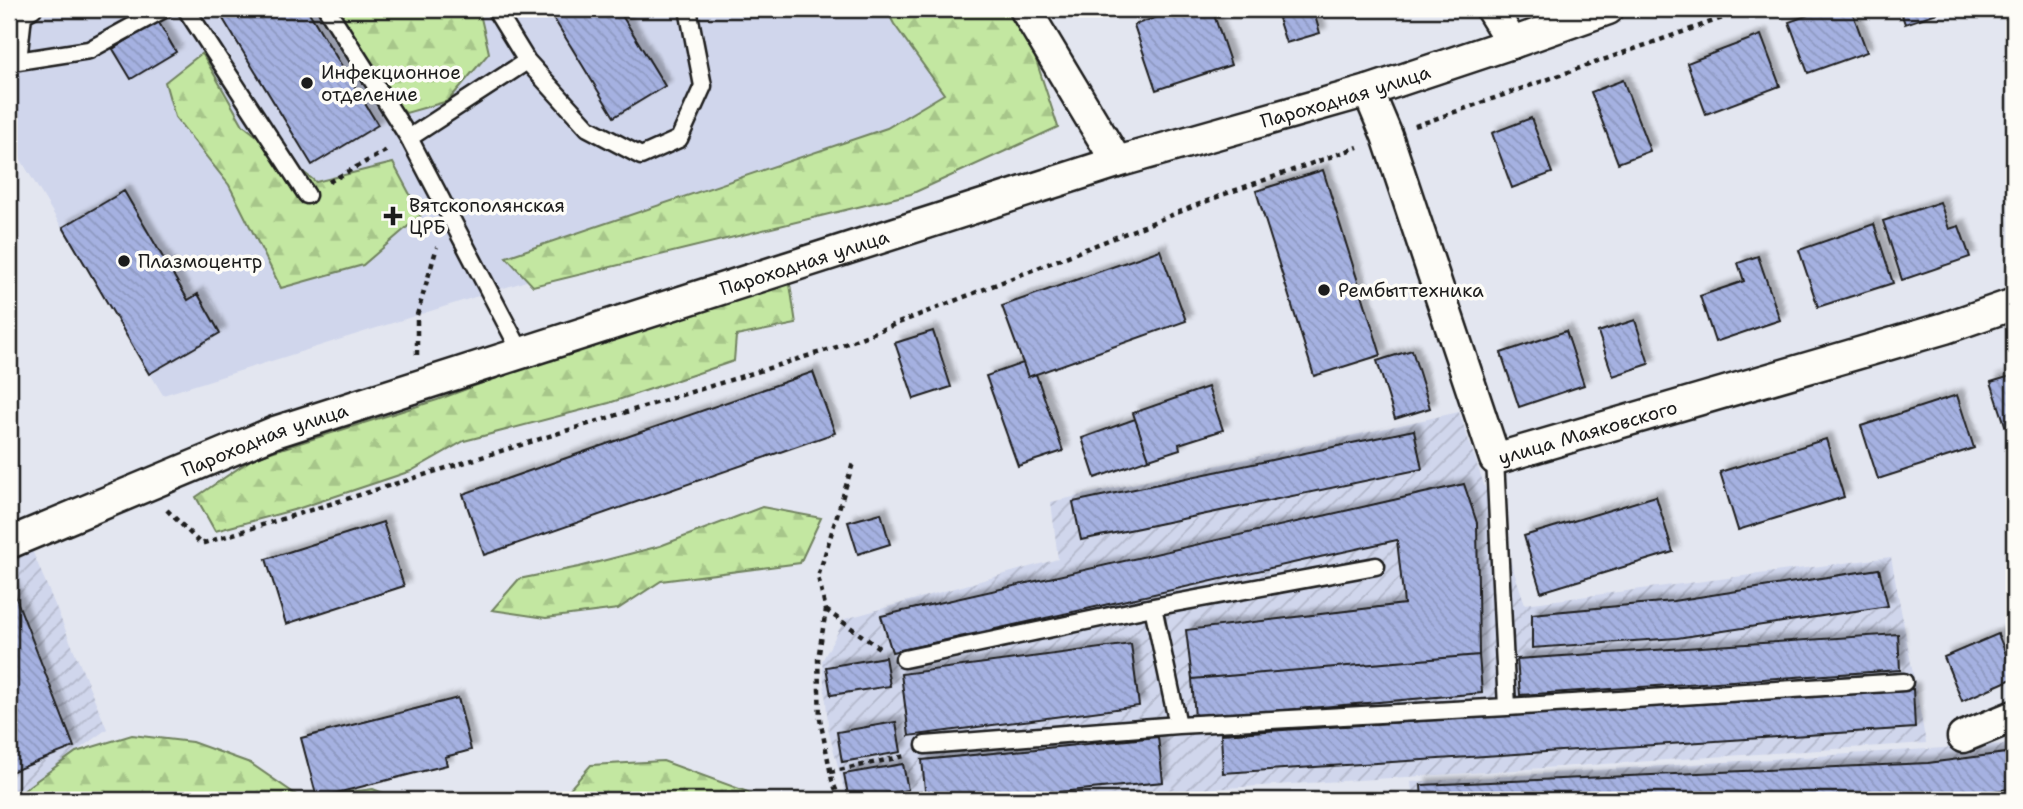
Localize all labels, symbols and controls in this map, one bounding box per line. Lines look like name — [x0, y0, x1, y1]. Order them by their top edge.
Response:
street label: Пароходная улица — [1257, 59, 1434, 133]
place label: Инфекционное отделение — [321, 60, 461, 107]
marker: Инфекционное отделение — [299, 75, 315, 91]
place label: Вятскополянская ЦРБ — [409, 193, 565, 240]
marker: Вятскополянская ЦРБ — [383, 206, 403, 226]
street label: Пароходная улица — [717, 223, 892, 301]
place label: Плазмоцентр — [138, 249, 263, 274]
marker: Плазмоцентр — [116, 253, 132, 269]
place label: Рембыттехника — [1338, 278, 1484, 303]
marker: Рембыттехника — [1316, 282, 1332, 298]
street label: улица Маяковского — [1495, 394, 1680, 470]
street label: Пароходная улица — [178, 397, 351, 482]

